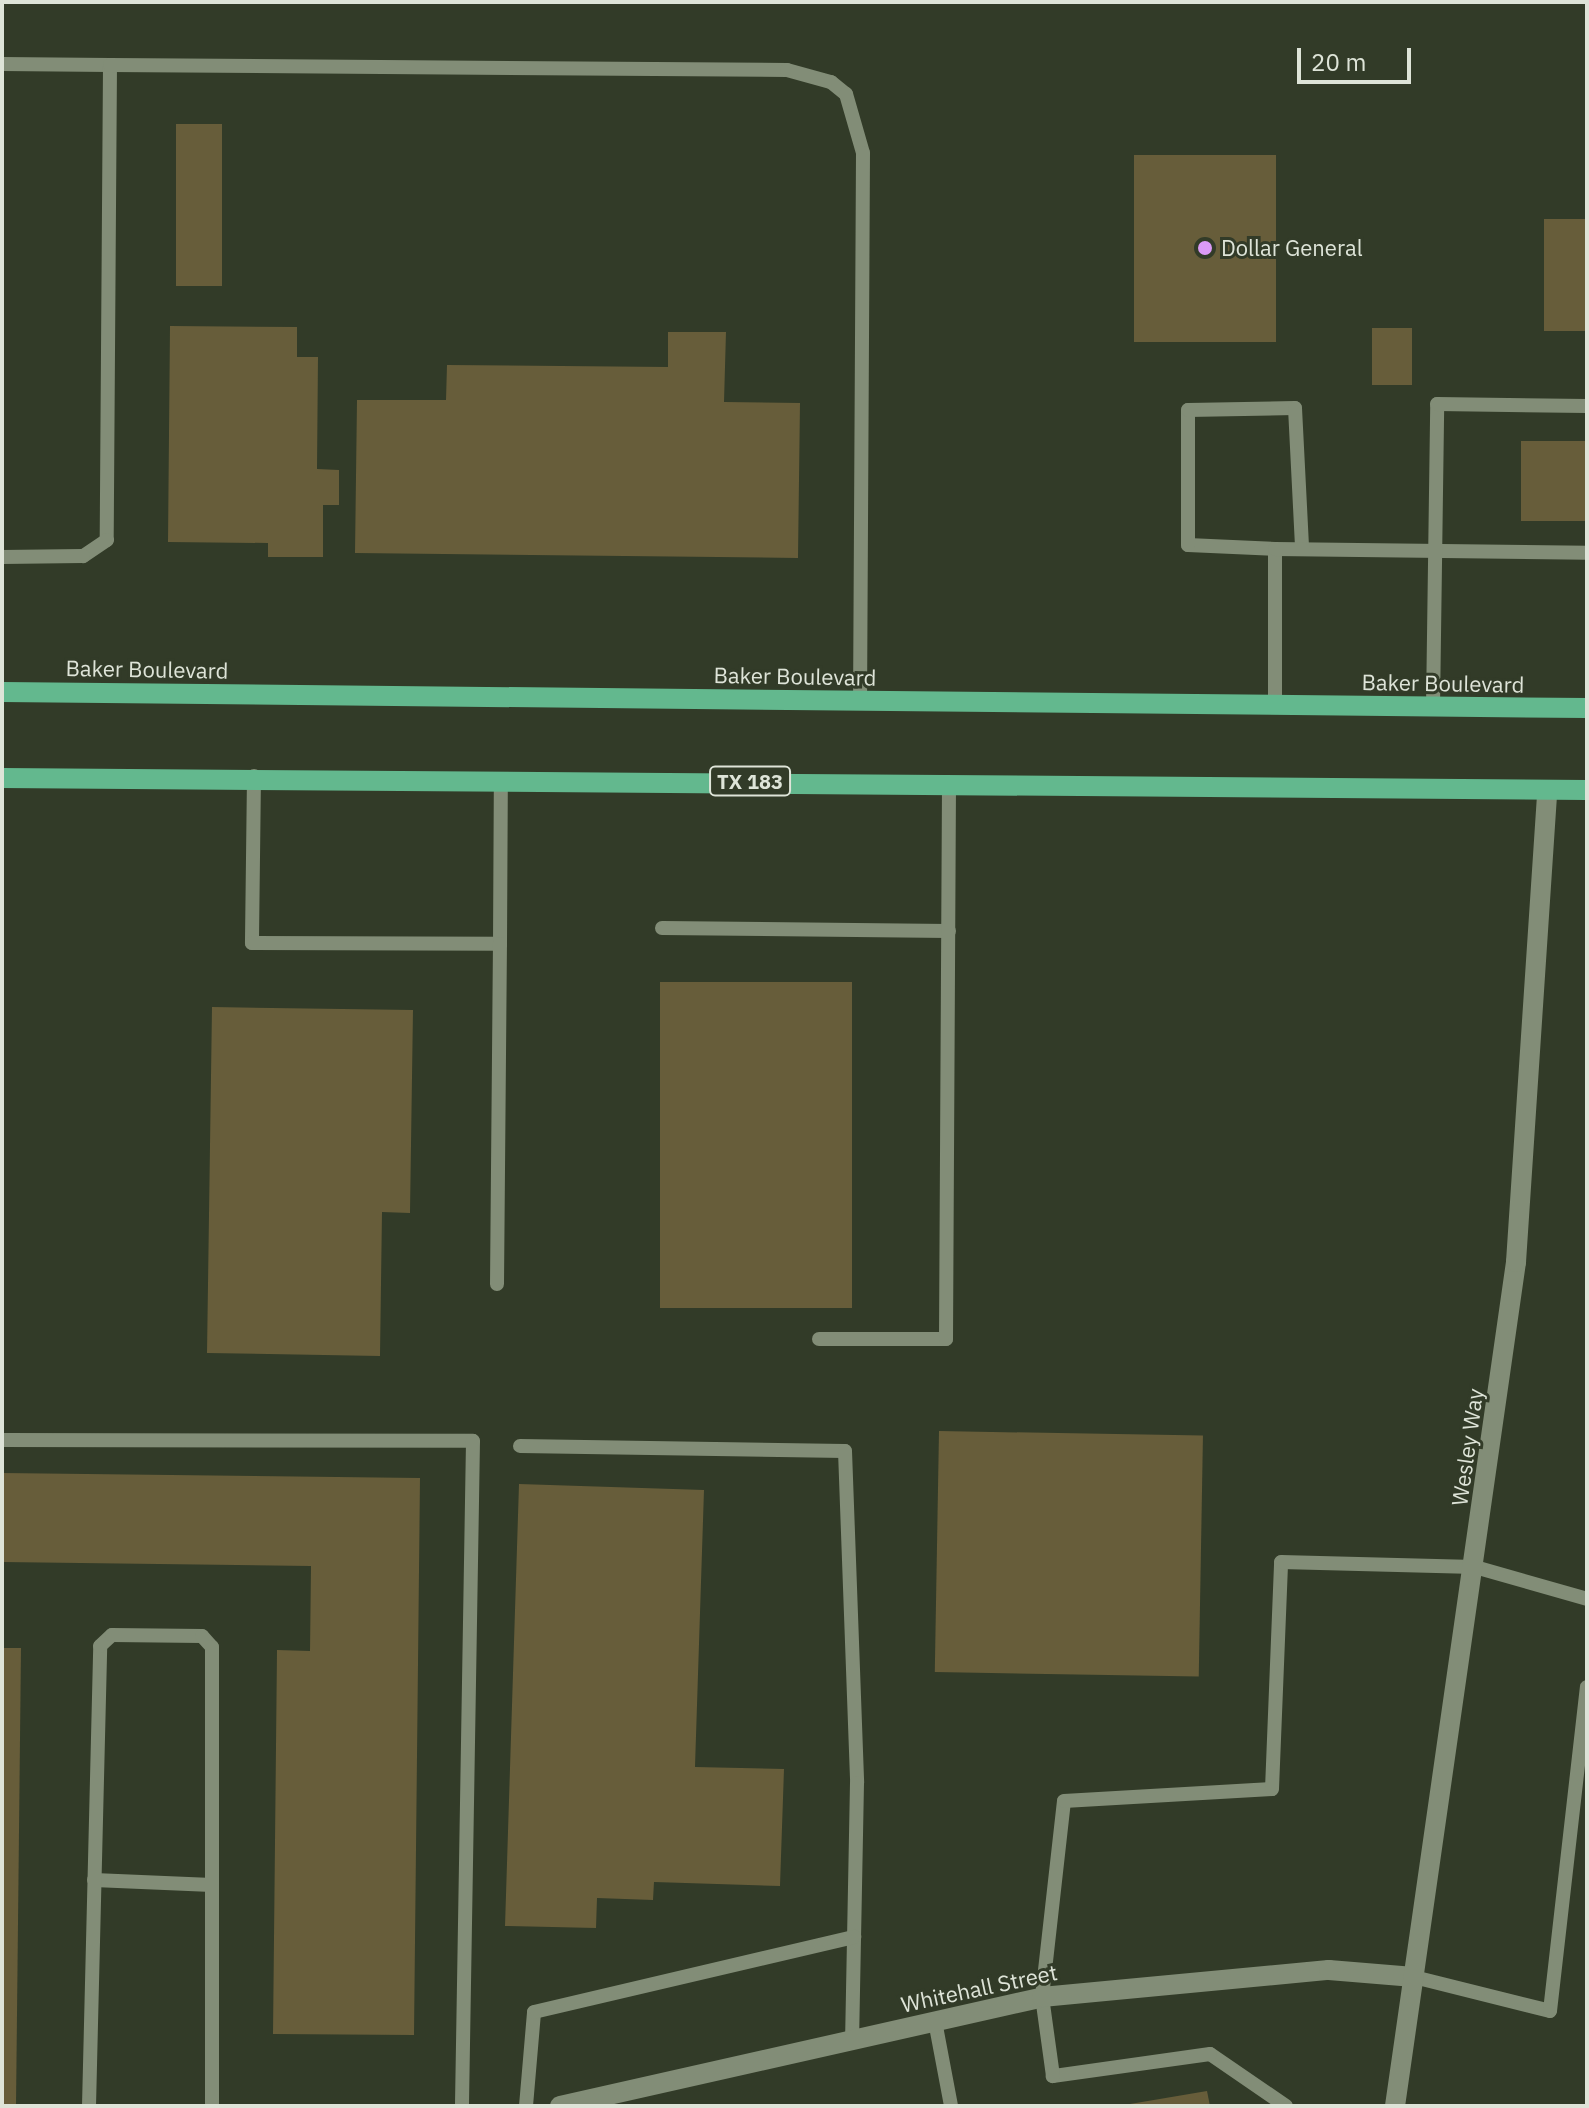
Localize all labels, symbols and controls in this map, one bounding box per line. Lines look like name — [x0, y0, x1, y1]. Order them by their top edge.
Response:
scale bar — [1301, 32, 1415, 82]
text: 20 m — [1311, 46, 1366, 78]
place label: Dollar General — [1221, 235, 1363, 261]
marker: Dollar General — [1196, 239, 1214, 257]
street label: Baker Boulevard — [65, 654, 229, 684]
street label: Baker Boulevard — [713, 661, 877, 691]
street label: Baker Boulevard — [1361, 668, 1525, 698]
road number: TX 183 — [708, 765, 792, 797]
street label: Wesley Way — [1446, 1387, 1488, 1507]
street label: Whitehall Street — [899, 1959, 1059, 2017]

